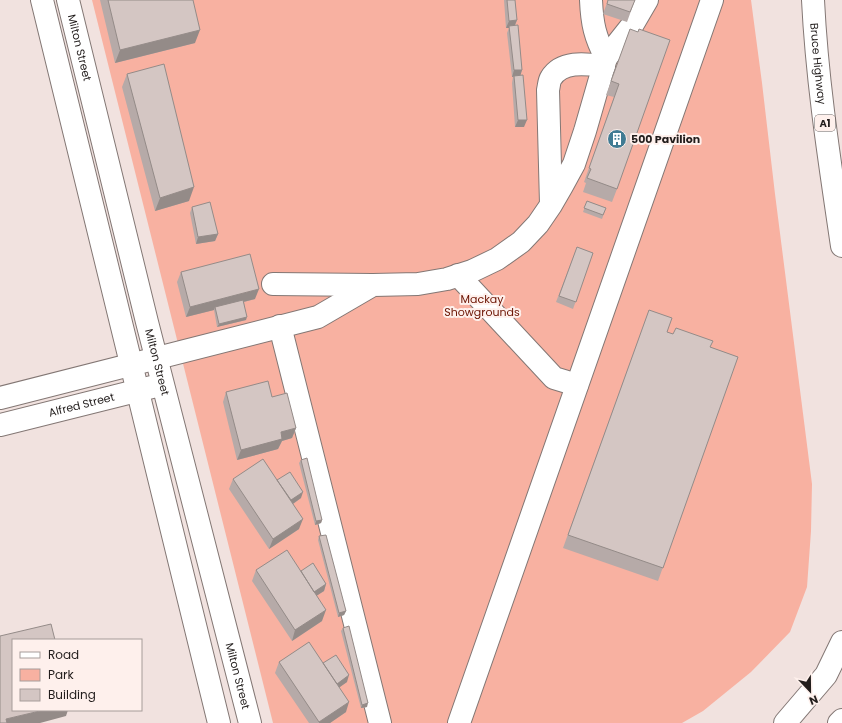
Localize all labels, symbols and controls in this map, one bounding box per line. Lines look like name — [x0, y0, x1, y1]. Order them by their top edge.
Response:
street label: Milton Street — [64, 13, 96, 83]
street label: Bruce Highway — [806, 22, 830, 106]
road number: A1 — [815, 115, 835, 131]
building icon: 500 Pavilion — [606, 128, 628, 150]
place label: 500 Pavilion — [631, 131, 700, 147]
park label: Mackay Showgrounds — [444, 291, 520, 320]
street label: Milton Street — [141, 327, 174, 397]
street label: Alfred Street — [47, 389, 116, 421]
legend — [12, 639, 142, 711]
street label: Milton Street — [222, 641, 254, 711]
text: Road — [48, 646, 79, 663]
text: Park — [48, 666, 75, 683]
north arrow — [790, 671, 830, 711]
text: Building — [48, 686, 96, 703]
text: N — [807, 691, 821, 709]

